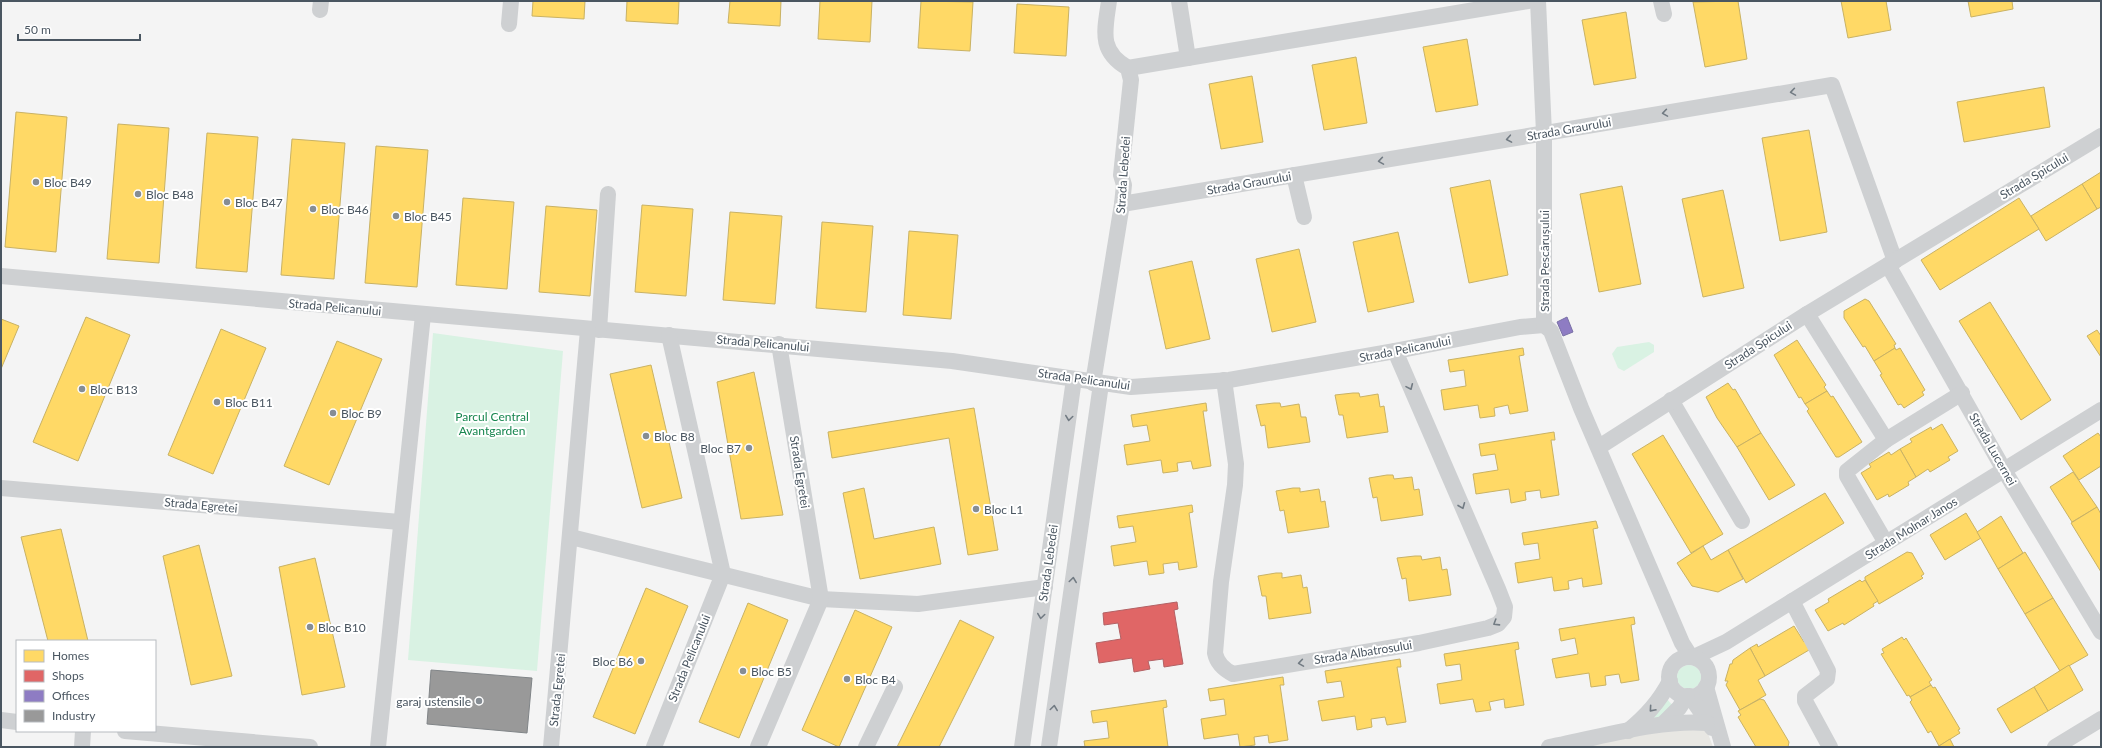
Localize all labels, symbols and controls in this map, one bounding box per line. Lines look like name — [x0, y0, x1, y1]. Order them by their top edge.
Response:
scale bar — [18, 16, 140, 42]
text: 50 m — [24, 22, 51, 37]
one-way arrow — [1790, 87, 1796, 95]
one-way arrow — [1662, 108, 1668, 117]
street label: Strada Graurului — [1526, 114, 1613, 144]
one-way arrow — [1506, 134, 1512, 143]
street label: Strada Lebedei — [1113, 136, 1133, 214]
street label: Strada Spicului — [1997, 150, 2071, 202]
one-way arrow — [1378, 156, 1384, 165]
street label: Strada Graurului — [1206, 168, 1293, 198]
place label: Bloc B49 — [44, 175, 92, 190]
marker: Bloc B49 — [31, 177, 41, 187]
place label: Bloc B48 — [146, 187, 194, 202]
marker: Bloc B48 — [133, 189, 143, 199]
place label: Bloc B47 — [235, 195, 283, 210]
marker: Bloc B47 — [222, 197, 232, 207]
place label: Bloc B46 — [321, 202, 369, 217]
marker: Bloc B46 — [308, 204, 318, 214]
place label: Bloc B45 — [404, 209, 452, 224]
street label: Strada Pescărușului — [1537, 210, 1552, 312]
marker: Bloc B45 — [391, 211, 401, 221]
street label: Strada Pelicanului — [288, 295, 382, 319]
street label: Strada Spicului — [1721, 318, 1795, 372]
street label: Strada Pelicanului — [716, 331, 810, 355]
street label: Strada Pelicanului — [1358, 333, 1452, 365]
street label: Strada Pelicanului — [1037, 365, 1131, 393]
place label: Bloc B13 — [90, 382, 138, 397]
one-way arrow — [1405, 383, 1413, 391]
marker: Bloc B13 — [77, 384, 87, 394]
place label: Bloc B11 — [225, 395, 273, 410]
marker: Bloc B11 — [212, 397, 222, 407]
place label: Bloc B9 — [341, 406, 382, 421]
marker: Bloc B9 — [328, 408, 338, 418]
park label: Parcul Central Avantgarden — [455, 409, 529, 438]
street label: Strada Lucernei — [1966, 410, 2020, 488]
one-way arrow — [1065, 415, 1074, 421]
place label: Bloc B8 — [654, 429, 695, 444]
marker: Bloc B8 — [641, 431, 651, 441]
street label: Strada Egretei — [787, 435, 813, 510]
place label: Bloc B7 — [700, 441, 741, 456]
marker: Bloc B7 — [744, 443, 754, 453]
street label: Strada Egretei — [164, 494, 238, 516]
street label: Strada Molnar Janos — [1862, 494, 1960, 562]
place label: Bloc L1 — [984, 502, 1023, 517]
one-way arrow — [1458, 503, 1466, 510]
marker: Bloc L1 — [971, 504, 981, 514]
street label: Strada Lebedei — [1035, 523, 1061, 602]
one-way arrow — [1068, 577, 1077, 583]
street label: Strada Pelicanului — [665, 612, 713, 704]
one-way arrow — [1037, 613, 1046, 619]
one-way arrow — [1493, 619, 1500, 626]
place label: Bloc B10 — [318, 620, 366, 635]
marker: Bloc B10 — [305, 622, 315, 632]
street label: Strada Albatrosului — [1313, 637, 1413, 667]
legend — [16, 640, 156, 732]
text: Homes — [52, 648, 89, 663]
street label: Strada Egretei — [546, 653, 568, 727]
place label: Bloc B6 — [592, 654, 633, 669]
marker: Bloc B6 — [636, 656, 646, 666]
one-way arrow — [1298, 658, 1304, 667]
place label: Bloc B5 — [751, 664, 792, 679]
marker: Bloc B5 — [738, 666, 748, 676]
text: Shops — [52, 668, 84, 683]
place label: Bloc B4 — [855, 672, 896, 687]
marker: Bloc B4 — [842, 674, 852, 684]
text: Offices — [52, 688, 89, 703]
place label: garaj ustensile — [396, 694, 471, 709]
marker: garaj ustensile — [474, 696, 484, 706]
one-way arrow — [1649, 704, 1657, 712]
one-way arrow — [1049, 705, 1058, 711]
text: Industry — [52, 708, 96, 723]

